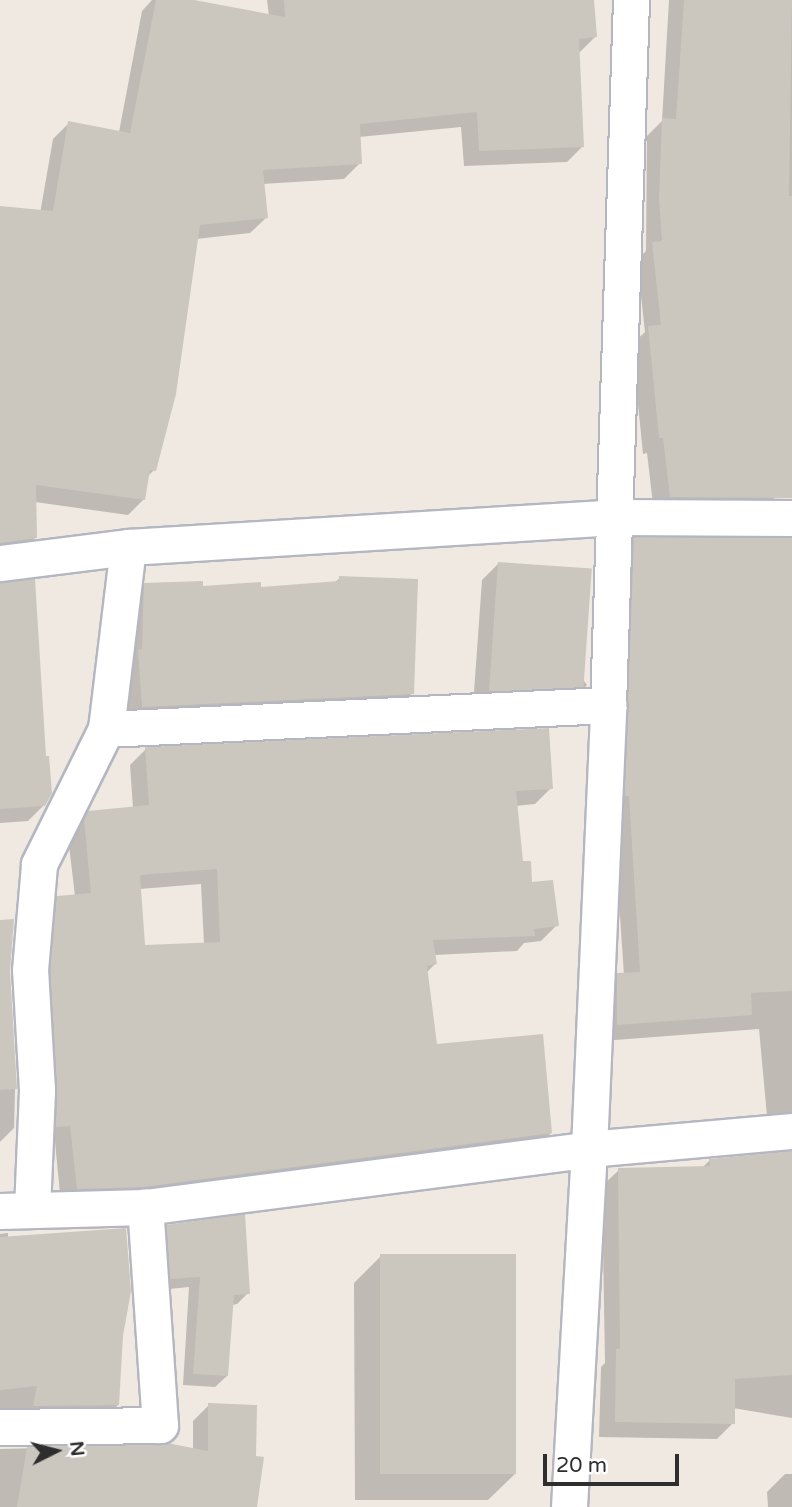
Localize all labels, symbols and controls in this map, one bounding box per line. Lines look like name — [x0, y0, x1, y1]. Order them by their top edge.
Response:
north arrow — [21, 1416, 91, 1486]
text: N — [65, 1440, 89, 1458]
scale bar — [547, 1440, 684, 1484]
text: 20 m — [556, 1453, 607, 1478]

